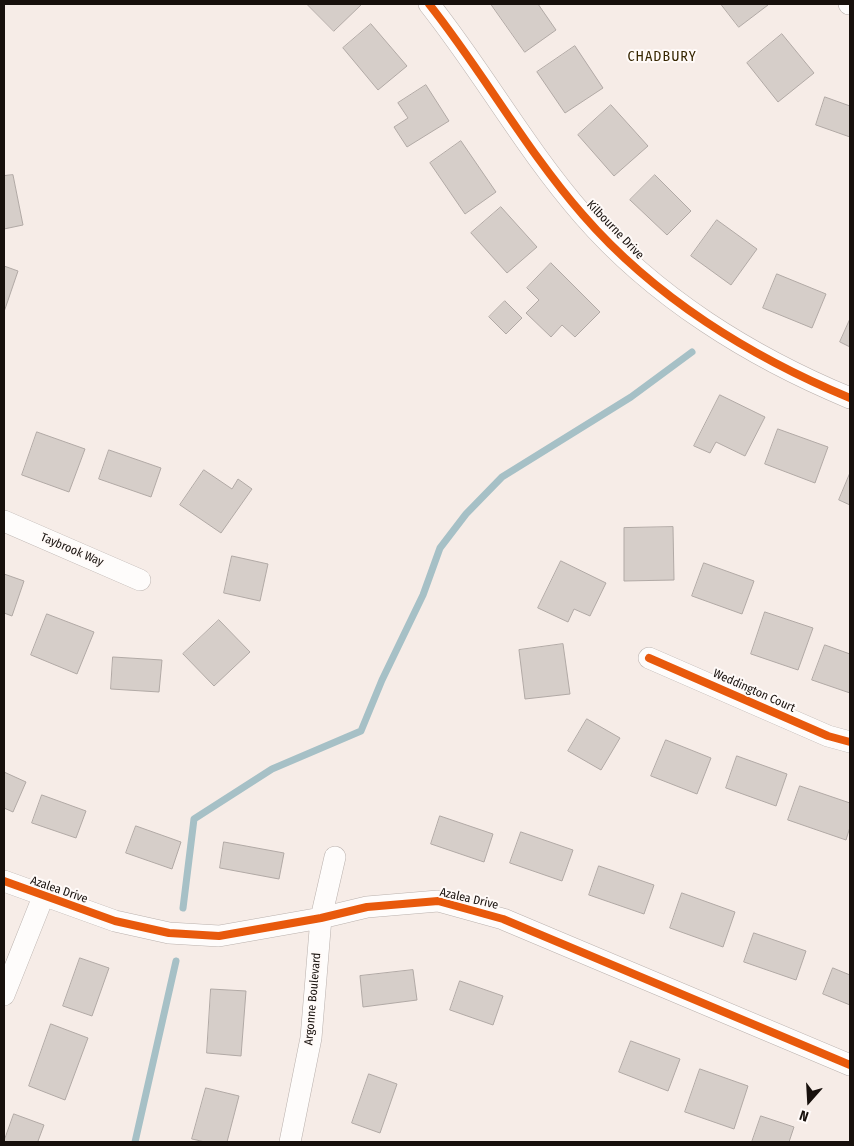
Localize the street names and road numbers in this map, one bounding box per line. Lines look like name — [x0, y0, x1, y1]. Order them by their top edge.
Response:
street label: Kilbourne Drive — [583, 198, 647, 262]
street label: Taybrook Way — [38, 530, 106, 570]
street label: Weddington Court — [711, 666, 797, 716]
street label: Azalea Drive — [28, 873, 90, 907]
street label: Azalea Drive — [438, 885, 500, 913]
street label: Argonne Boulevard — [302, 952, 324, 1046]

